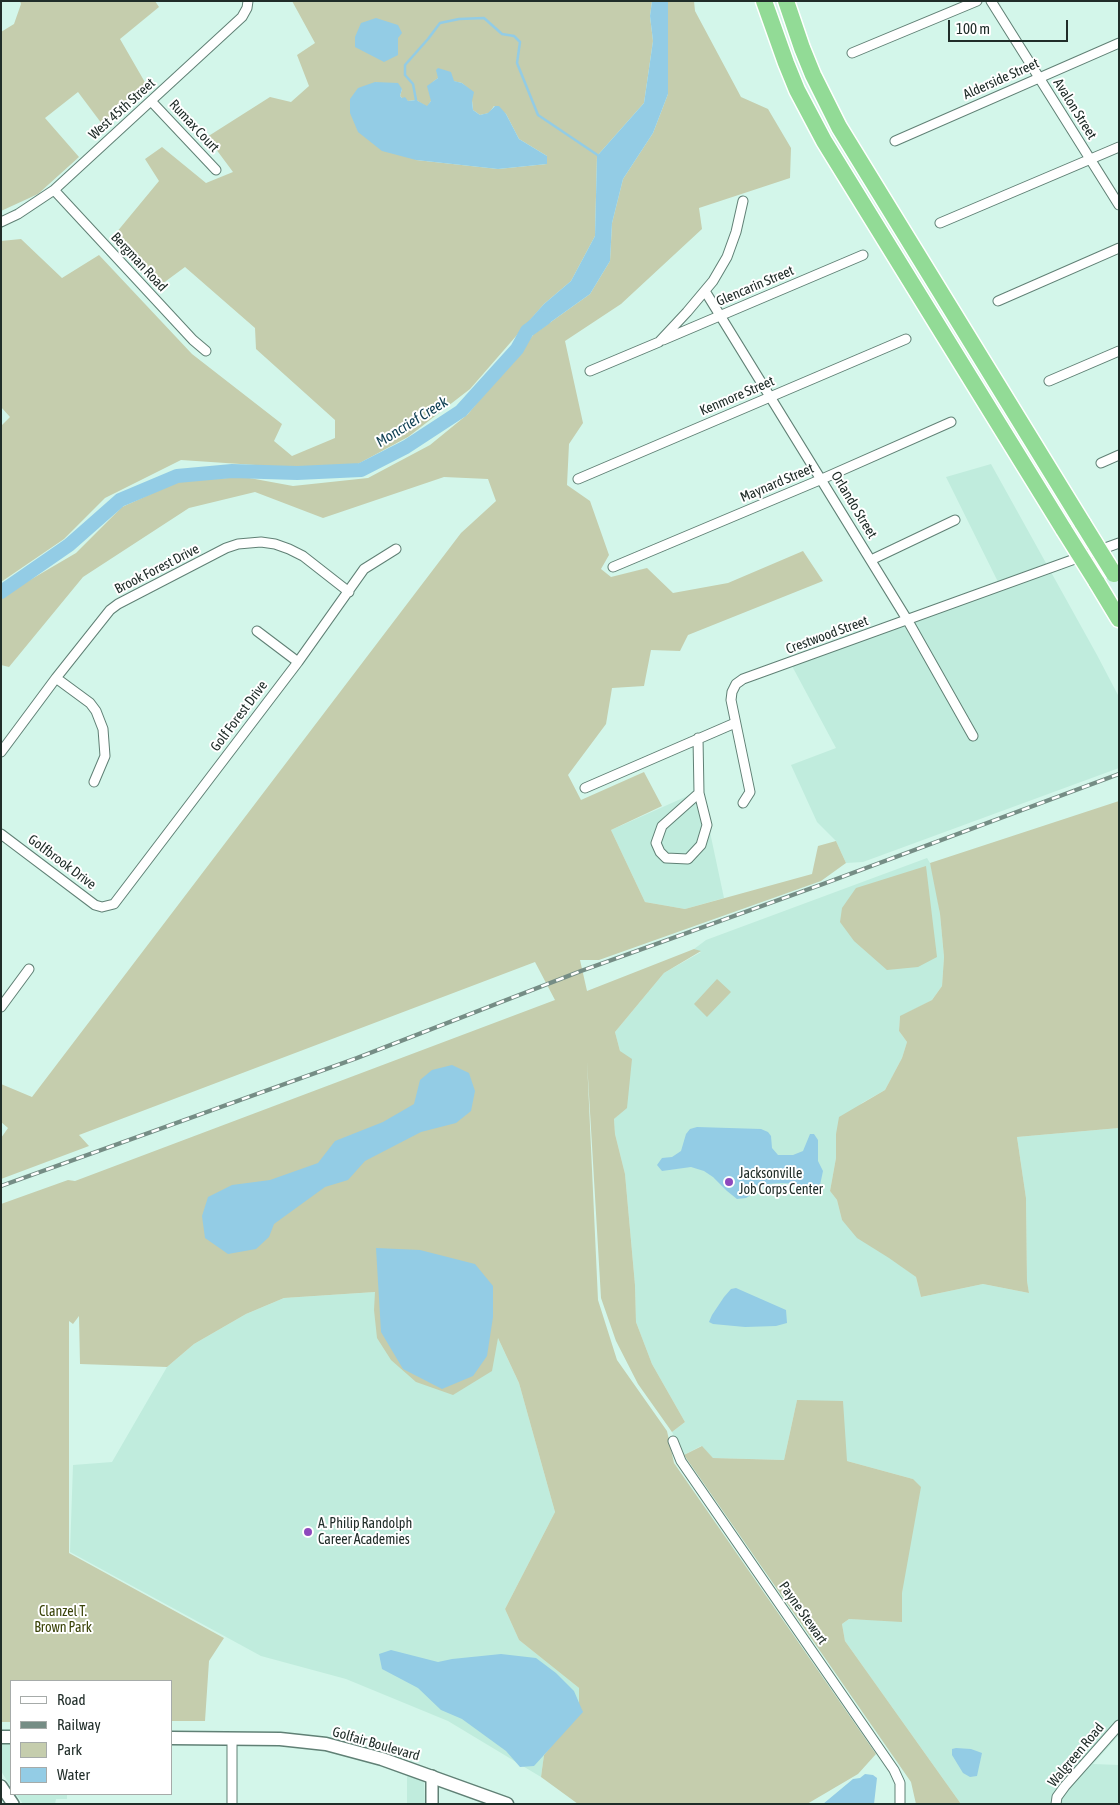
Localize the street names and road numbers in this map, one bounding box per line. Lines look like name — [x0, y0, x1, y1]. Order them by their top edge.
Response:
street label: Alderside Street — [960, 55, 1042, 103]
street label: West 45th Street — [85, 75, 159, 143]
street label: Avalon Street — [1050, 75, 1100, 143]
street label: Rumax Court — [165, 96, 223, 156]
street label: Bergman Road — [107, 229, 171, 295]
street label: Glencarin Street — [714, 262, 796, 310]
street label: Kenmore Street — [697, 373, 777, 419]
street label: Maynard Street — [738, 460, 816, 506]
street label: Orlando Street — [827, 468, 881, 542]
street label: Brook Forest Drive — [112, 541, 202, 597]
street label: Crestwood Street — [784, 612, 870, 658]
street label: Golf Forest Drive — [207, 677, 271, 755]
street label: Golfbrook Drive — [25, 831, 99, 893]
street label: Payne Stewart — [775, 1578, 831, 1648]
street label: Walgreen Road — [1045, 1720, 1107, 1790]
street label: Golfair Boulevard — [330, 1724, 422, 1764]

